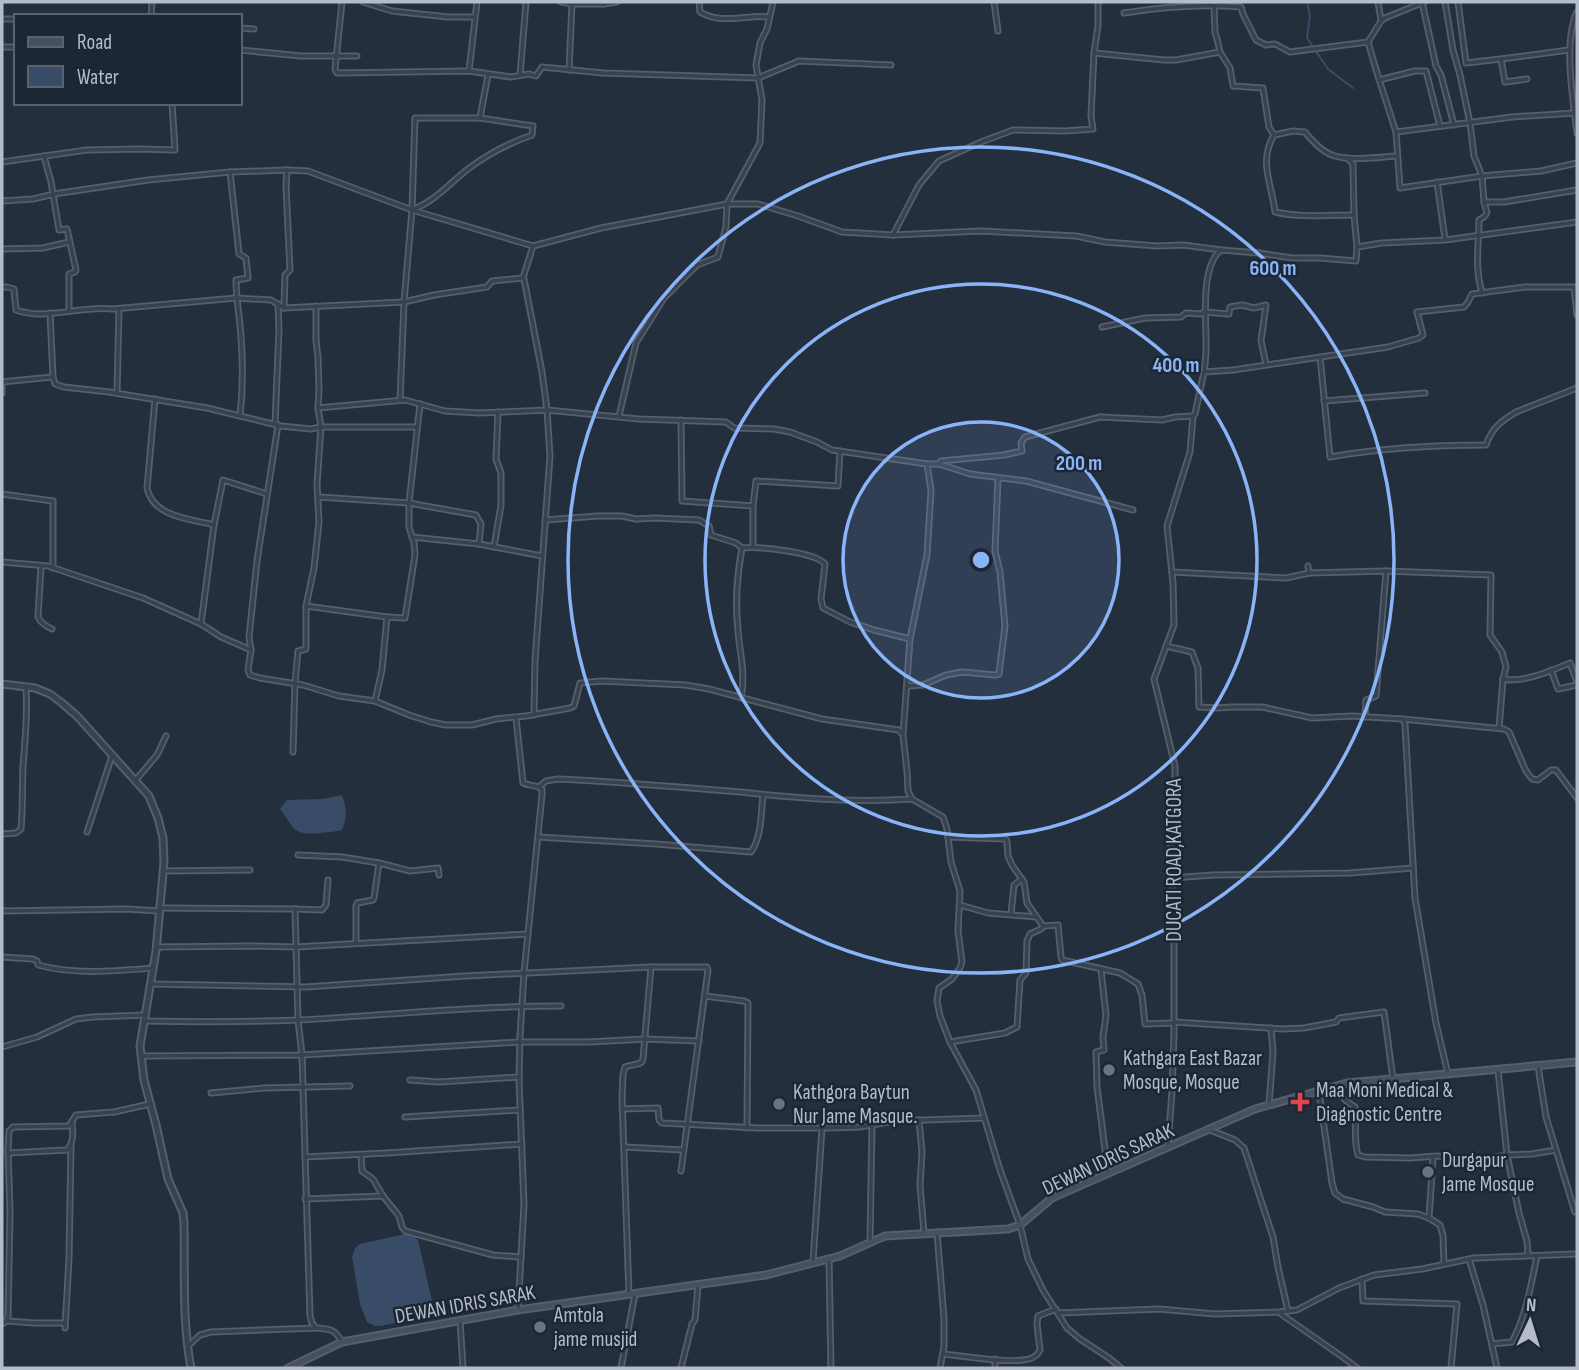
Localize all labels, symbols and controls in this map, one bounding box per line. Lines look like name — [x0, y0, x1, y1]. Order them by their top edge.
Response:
legend — [14, 14, 242, 105]
text: Road — [77, 30, 112, 55]
text: Water — [77, 65, 119, 90]
text: 600 m — [1249, 256, 1297, 281]
text: 400 m — [1153, 353, 1199, 378]
text: 200 m — [1056, 451, 1102, 476]
centre of rings — [969, 548, 993, 572]
street label: DUCATI ROAD,KATGORA — [1162, 778, 1187, 941]
place label: Kathgara East Bazar Mosque, Mosque — [1123, 1046, 1262, 1095]
marker: Kathgara East Bazar Mosque, Mosque — [1101, 1062, 1117, 1078]
place label: Maa Moni Medical & Diagnostic Centre — [1316, 1078, 1453, 1127]
place label: Kathgora Baytun Nur Jame Masque. — [793, 1080, 918, 1129]
marker: Maa Moni Medical & Diagnostic Centre — [1290, 1092, 1310, 1112]
marker: Kathgora Baytun Nur Jame Masque. — [771, 1096, 787, 1112]
street label: DEWAN IDRIS SARAK — [1039, 1118, 1178, 1201]
place label: Durgapur Jame Mosque — [1441, 1148, 1534, 1197]
marker: Durgapur Jame Mosque — [1420, 1164, 1436, 1180]
street label: DEWAN IDRIS SARAK — [393, 1280, 538, 1329]
north arrow — [1495, 1286, 1565, 1356]
text: N — [1525, 1294, 1537, 1317]
place label: Amtola jame musjid — [553, 1303, 637, 1352]
marker: Amtola jame musjid — [532, 1319, 548, 1335]

